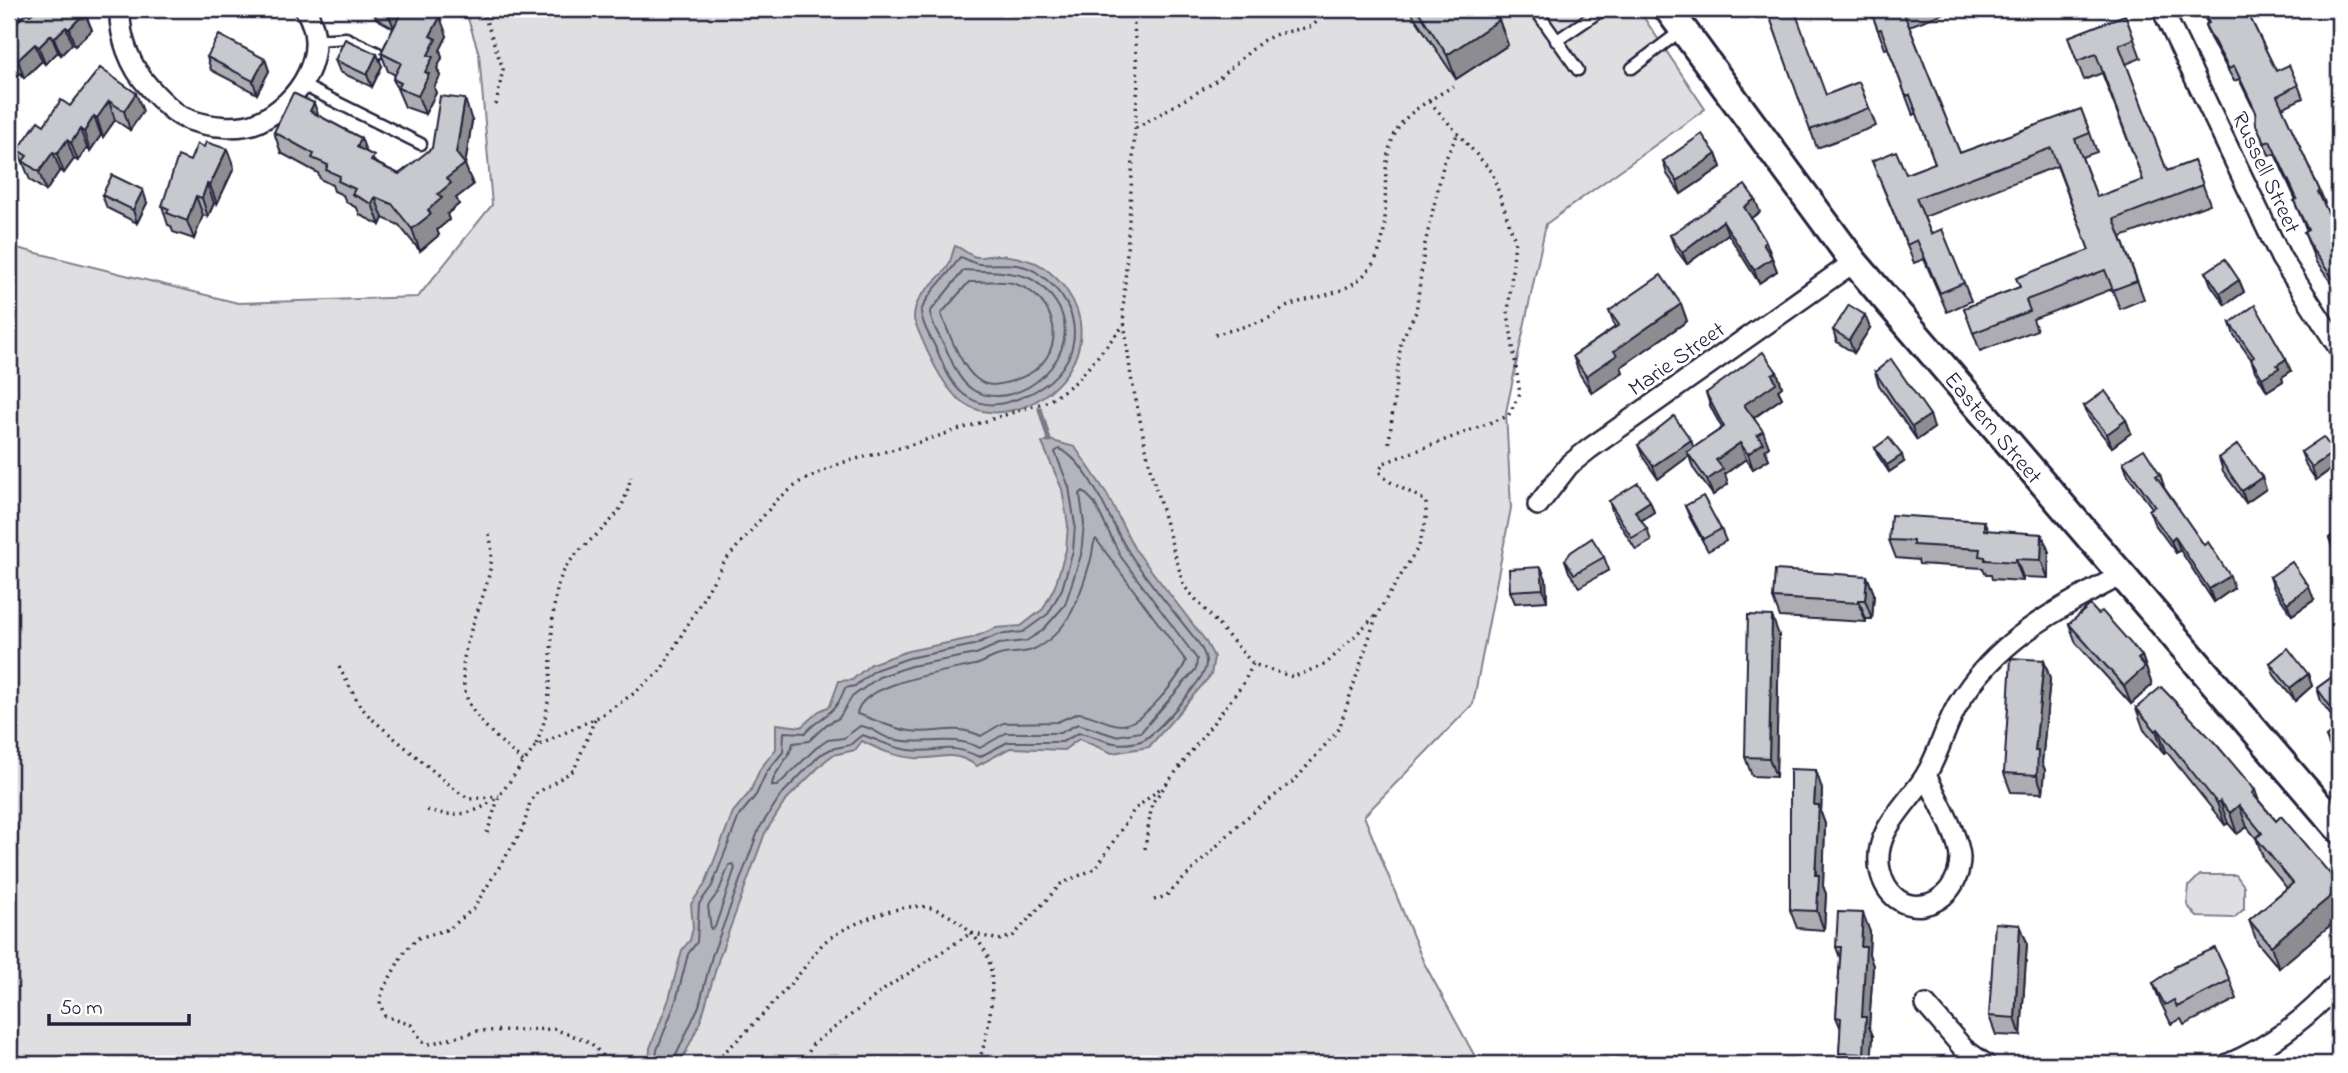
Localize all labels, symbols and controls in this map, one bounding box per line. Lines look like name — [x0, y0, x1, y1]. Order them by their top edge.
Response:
street label: Russell Street — [2222, 107, 2307, 240]
street label: Marie Street — [1622, 314, 1733, 406]
street label: Eastern Street — [1935, 365, 2049, 492]
scale bar — [49, 982, 189, 1026]
text: 50 m — [60, 994, 103, 1024]

